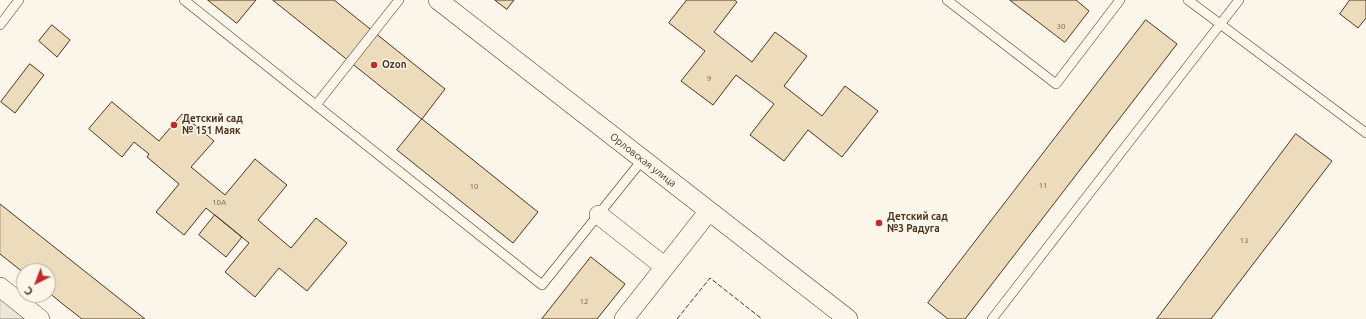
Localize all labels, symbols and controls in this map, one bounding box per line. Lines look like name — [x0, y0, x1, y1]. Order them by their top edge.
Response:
house number: 30 — [1056, 21, 1066, 31]
place label: Ozon — [382, 59, 407, 71]
marker: Ozon — [369, 60, 379, 70]
house number: 9 — [707, 73, 711, 83]
place label: Детский сад № 151 Маяк — [182, 113, 243, 136]
marker: Детский сад № 151 Маяк — [169, 120, 179, 130]
street label: Орловская улица — [607, 130, 679, 190]
house number: 11 — [1038, 180, 1048, 190]
house number: 10 — [469, 181, 479, 191]
house number: 10А — [212, 197, 226, 207]
place label: Детский сад №3 Радуга — [887, 211, 948, 234]
marker: Детский сад №3 Радуга — [874, 218, 884, 228]
house number: 13 — [1239, 235, 1249, 245]
north arrow — [16, 263, 56, 303]
text: С — [22, 284, 35, 298]
house number: 12 — [579, 296, 589, 306]

